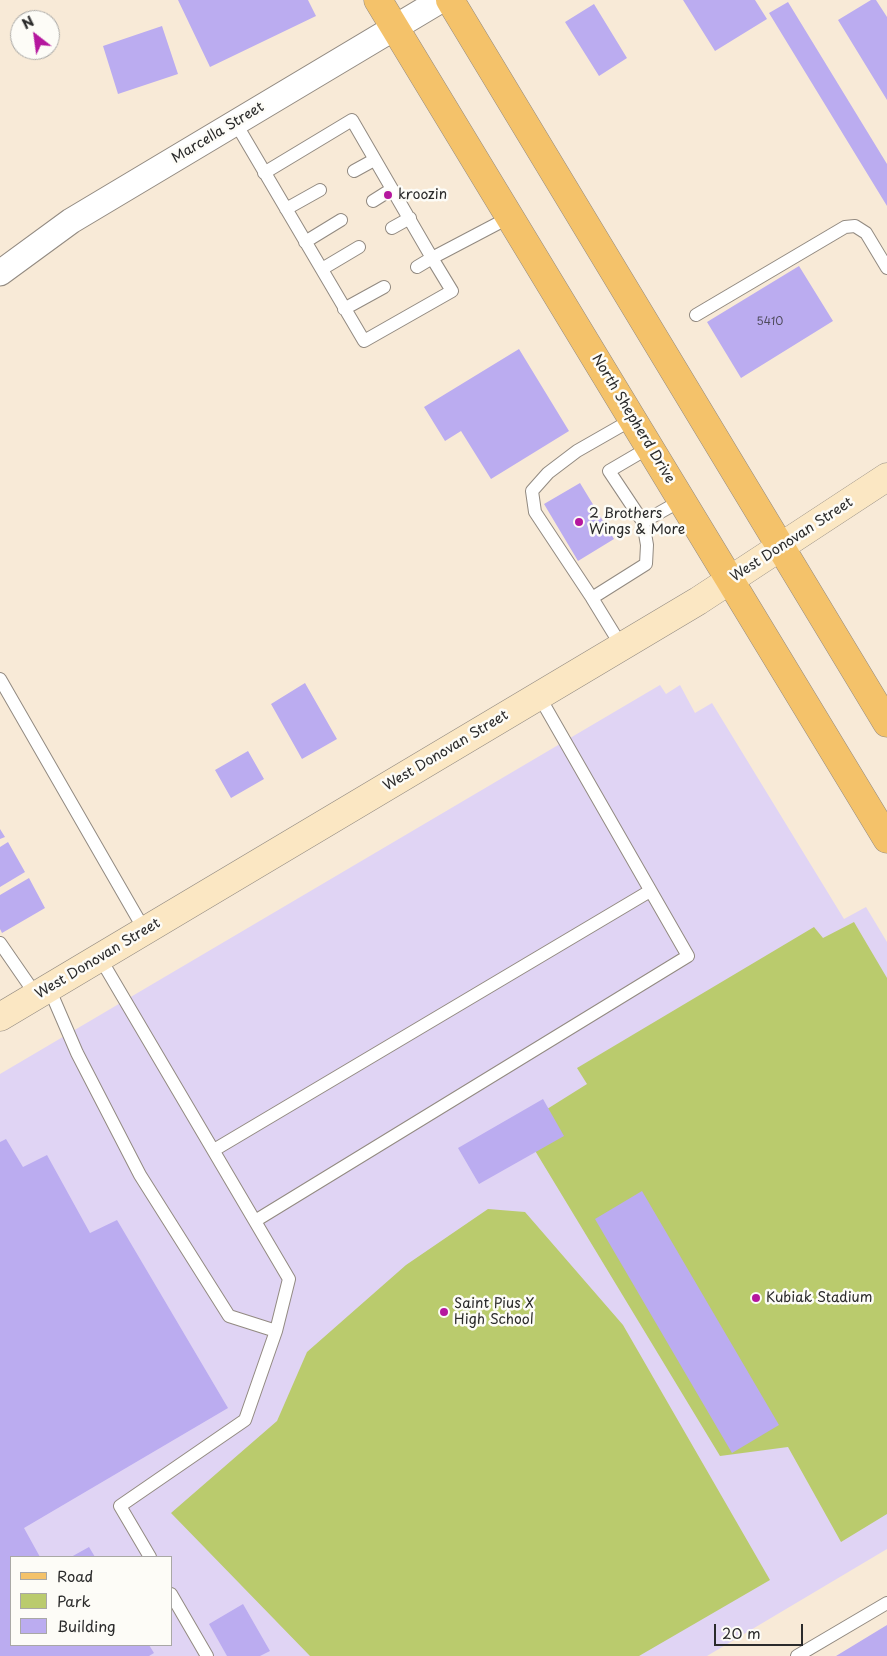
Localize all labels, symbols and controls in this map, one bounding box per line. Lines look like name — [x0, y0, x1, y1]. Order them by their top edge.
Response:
north arrow — [10, 10, 60, 60]
text: N — [18, 11, 38, 34]
street label: Marcella Street — [169, 99, 267, 167]
place label: kroozin — [398, 187, 447, 203]
marker: kroozin — [382, 189, 394, 201]
house number: 5410 — [757, 315, 783, 329]
street label: North Shepherd Drive — [588, 352, 678, 486]
street label: West Donovan Street — [728, 494, 856, 586]
place label: 2 Brothers Wings & More — [589, 506, 685, 538]
marker: 2 Brothers Wings & More — [573, 516, 585, 528]
street label: West Donovan Street — [381, 707, 511, 795]
street label: West Donovan Street — [33, 915, 163, 1003]
place label: Kubiak Stadium — [766, 1290, 872, 1306]
marker: Kubiak Stadium — [750, 1292, 762, 1304]
place label: Saint Pius X High School — [454, 1296, 534, 1328]
marker: Saint Pius X High School — [438, 1306, 450, 1318]
legend — [10, 1556, 172, 1646]
text: Road — [57, 1564, 93, 1587]
text: Park — [57, 1589, 91, 1612]
text: Building — [57, 1614, 116, 1637]
scale bar — [717, 1614, 806, 1646]
text: 20 m — [722, 1621, 761, 1644]

